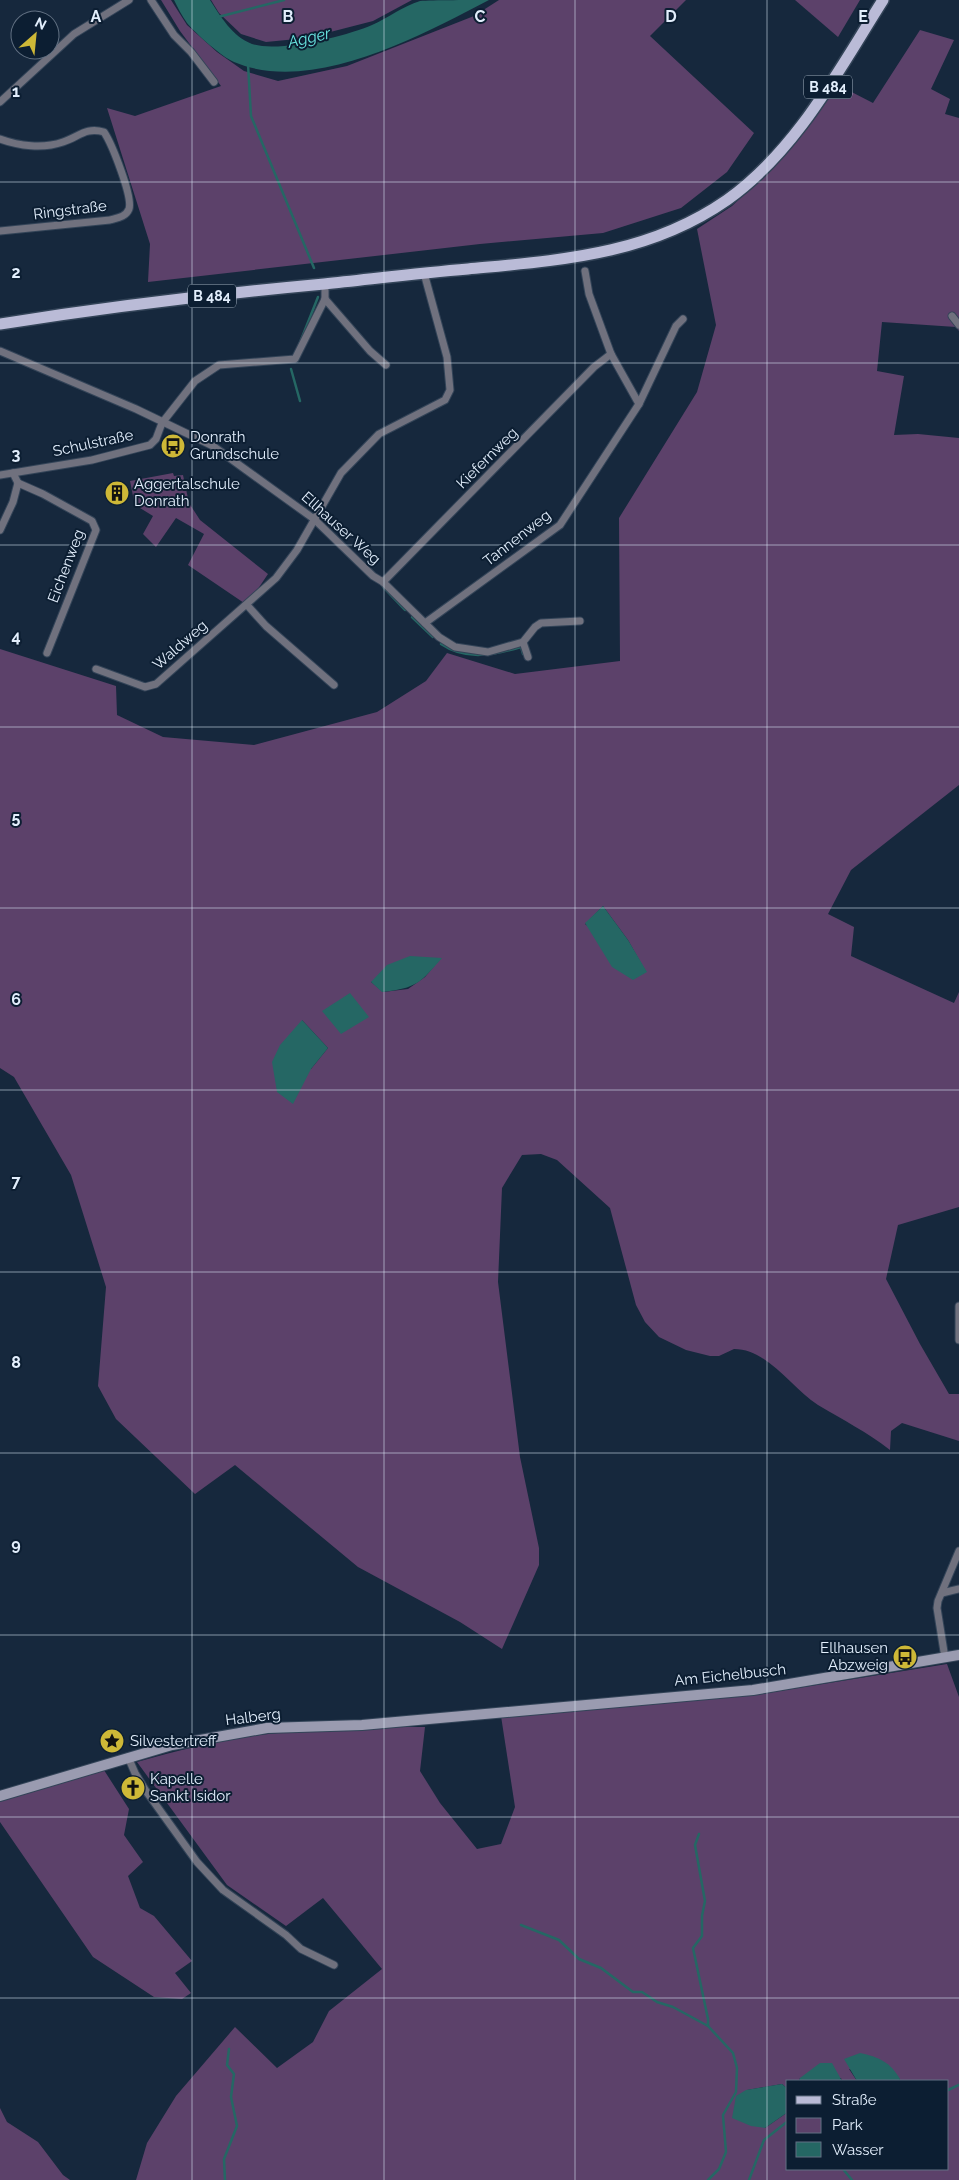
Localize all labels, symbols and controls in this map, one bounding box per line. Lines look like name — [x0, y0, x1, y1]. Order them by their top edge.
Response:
text: A — [91, 7, 102, 26]
text: B — [283, 7, 294, 26]
text: C — [475, 7, 486, 26]
text: D — [665, 7, 677, 26]
text: E — [858, 7, 868, 26]
north arrow — [10, 10, 60, 60]
text: N — [33, 14, 49, 33]
water label: Agger — [285, 23, 333, 52]
road number: B 484 — [804, 75, 852, 98]
text: 1 — [12, 82, 20, 101]
street label: Ringstraße — [32, 197, 108, 223]
text: 2 — [11, 263, 21, 282]
road number: B 484 — [188, 284, 236, 308]
street label: Kiefernweg — [453, 424, 521, 492]
street label: Schulstraße — [51, 426, 135, 460]
place label: Donrath Grundschule — [190, 428, 279, 463]
bus stop icon: Donrath Grundschule — [160, 433, 186, 459]
text: 3 — [12, 445, 21, 464]
place label: Aggertalschule Donrath — [134, 475, 240, 510]
building icon: Aggertalschule Donrath — [104, 480, 130, 506]
street label: Ellhauser Weg — [298, 488, 384, 568]
street label: Tannenweg — [480, 506, 554, 570]
street label: Eichenweg — [44, 527, 88, 605]
street label: Waldweg — [149, 616, 211, 674]
text: 4 — [11, 627, 21, 646]
text: 5 — [12, 808, 21, 827]
text: 6 — [11, 990, 21, 1009]
text: 7 — [12, 1172, 21, 1191]
text: 8 — [11, 1353, 21, 1372]
text: 9 — [11, 1535, 21, 1554]
place label: Ellhausen Abzweig — [820, 1639, 888, 1674]
bus stop icon: Ellhausen Abzweig — [892, 1644, 918, 1670]
street label: Am Eichelbusch — [673, 1660, 787, 1690]
street label: Halberg — [224, 1705, 282, 1729]
place icon: Silvestertreff — [99, 1728, 125, 1754]
place label: Silvestertreff — [130, 1732, 217, 1750]
place label: Kapelle Sankt Isidor — [150, 1770, 231, 1805]
church icon: Kapelle Sankt Isidor — [120, 1775, 146, 1801]
legend — [786, 2080, 949, 2170]
text: Straße — [832, 2091, 877, 2109]
text: Park — [832, 2116, 863, 2134]
text: Wasser — [832, 2141, 884, 2159]

